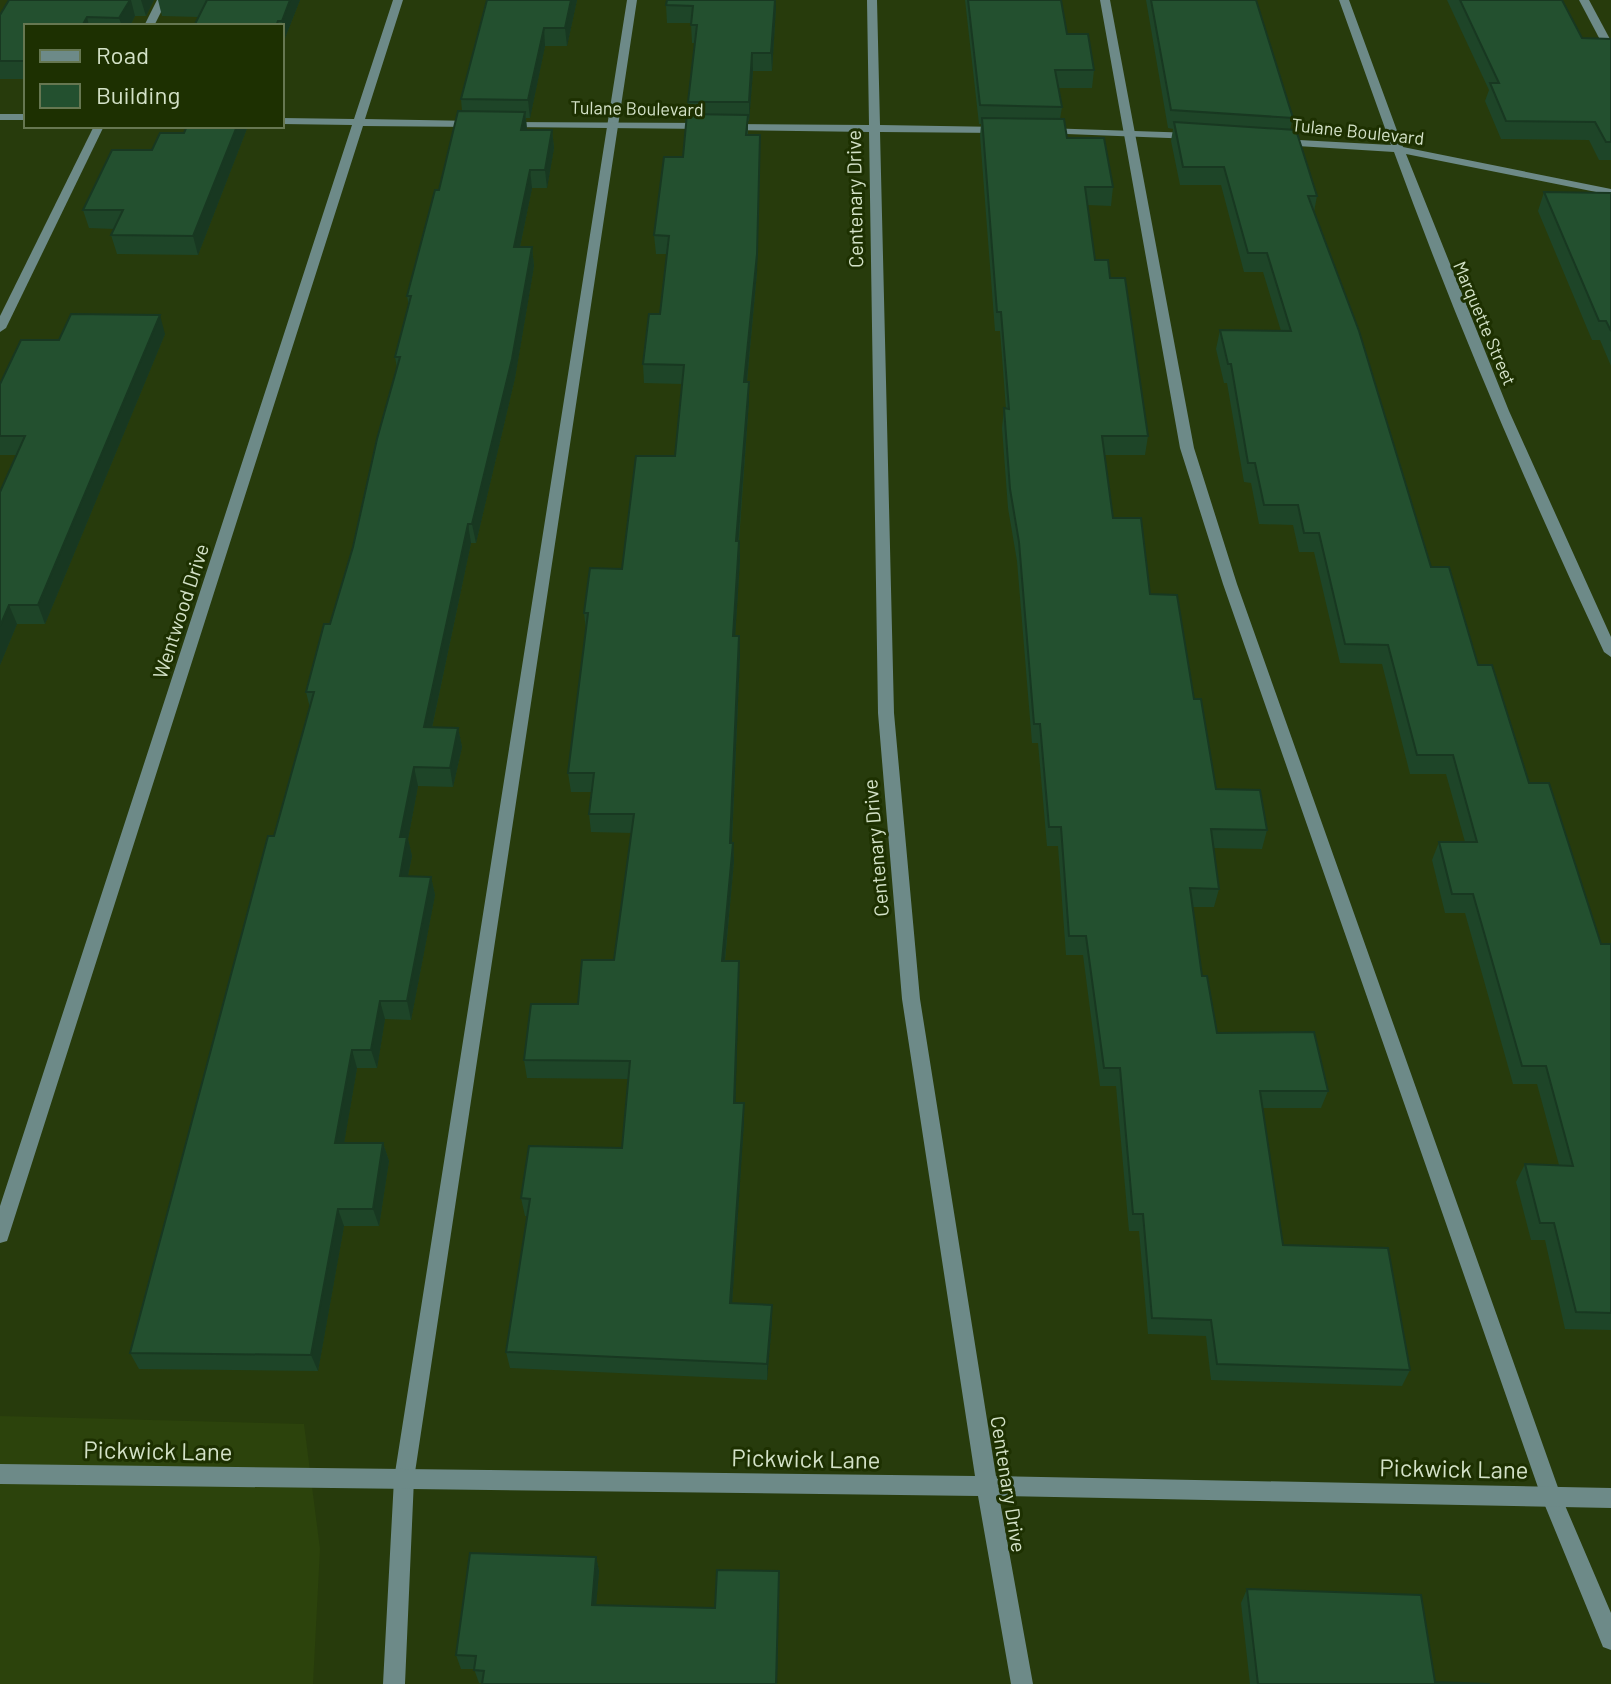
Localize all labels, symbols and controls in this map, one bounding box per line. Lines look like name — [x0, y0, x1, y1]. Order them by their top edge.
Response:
legend — [24, 24, 284, 128]
text: Road — [96, 40, 149, 69]
text: Building — [96, 80, 180, 109]
street label: Tulane Boulevard — [570, 96, 704, 120]
street label: Tulane Boulevard — [1291, 113, 1425, 149]
street label: Centenary Drive — [841, 130, 867, 268]
street label: Marquette Street — [1449, 258, 1521, 388]
street label: Wentwood Drive — [147, 540, 213, 682]
street label: Centenary Drive — [857, 778, 893, 918]
street label: Centenary Drive — [986, 1414, 1032, 1554]
street label: Pickwick Lane — [83, 1434, 233, 1466]
street label: Pickwick Lane — [731, 1442, 881, 1474]
street label: Pickwick Lane — [1379, 1452, 1529, 1484]

